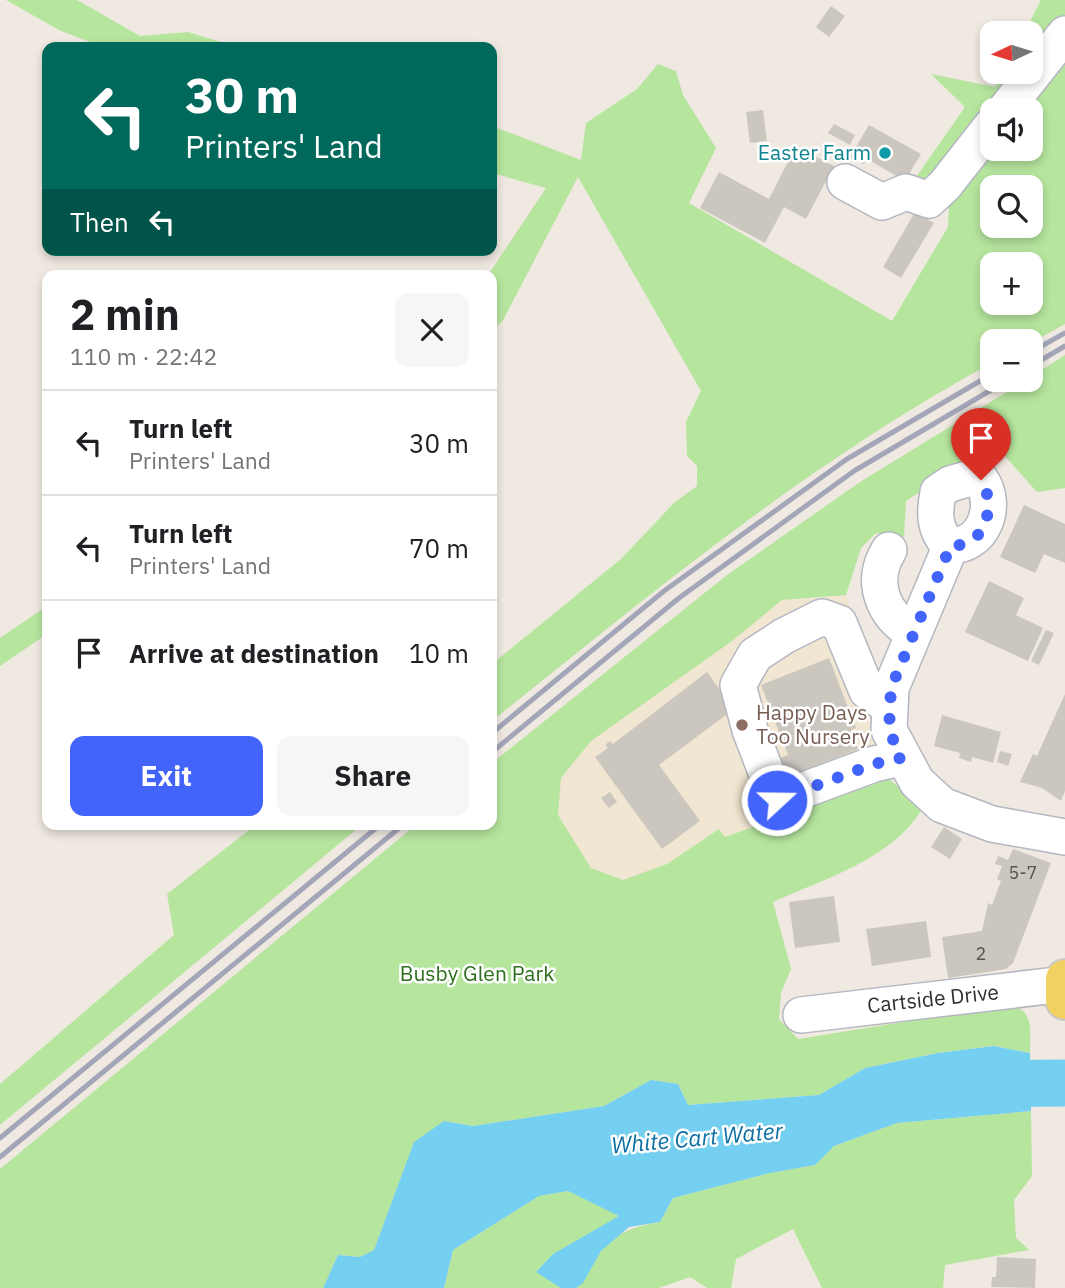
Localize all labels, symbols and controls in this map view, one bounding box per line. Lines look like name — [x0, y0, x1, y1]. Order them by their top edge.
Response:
north arrow — [980, 21, 1043, 84]
map controls — [980, 21, 1043, 392]
text: 30 m — [185, 63, 299, 126]
icon: left — [70, 70, 161, 161]
button: sound — [980, 98, 1043, 161]
text: Printers' Land — [185, 125, 383, 167]
place label: Easter Farm — [758, 138, 871, 166]
marker: Easter Farm — [877, 145, 893, 161]
button: search — [980, 175, 1043, 238]
icon: left — [143, 203, 181, 241]
text: Then — [70, 205, 129, 239]
button: + — [980, 252, 1043, 315]
text: 2 min — [70, 287, 180, 342]
button: close — [395, 293, 469, 367]
button: − — [980, 329, 1043, 392]
text: 110 m · 22:42 — [70, 341, 217, 371]
pin — [951, 408, 1011, 480]
text: Turn left — [129, 411, 232, 445]
icon: arrive — [962, 419, 1000, 457]
icon: left — [70, 424, 108, 462]
text: 30 m — [409, 426, 469, 460]
text: Printers' Land — [129, 445, 271, 475]
text: Turn left — [129, 516, 232, 550]
icon: left — [70, 529, 108, 567]
text: 70 m — [409, 531, 469, 565]
text: Printers' Land — [129, 550, 271, 580]
icon: arrive — [70, 634, 108, 672]
text: Arrive at destination — [129, 636, 379, 670]
text: 10 m — [409, 636, 469, 670]
place label: Happy Days Too Nursery — [756, 698, 870, 750]
marker: Happy Days Too Nursery — [734, 717, 750, 733]
button: Exit — [70, 736, 263, 816]
button: Share — [277, 736, 469, 816]
position arrow — [740, 763, 814, 837]
house number: 5-7 — [1009, 861, 1037, 884]
house number: 2 — [976, 942, 986, 965]
park label: Busby Glen Park — [400, 959, 554, 987]
street label: Cartside Drive — [866, 977, 1000, 1019]
water label: White Cart Water — [610, 1115, 784, 1159]

